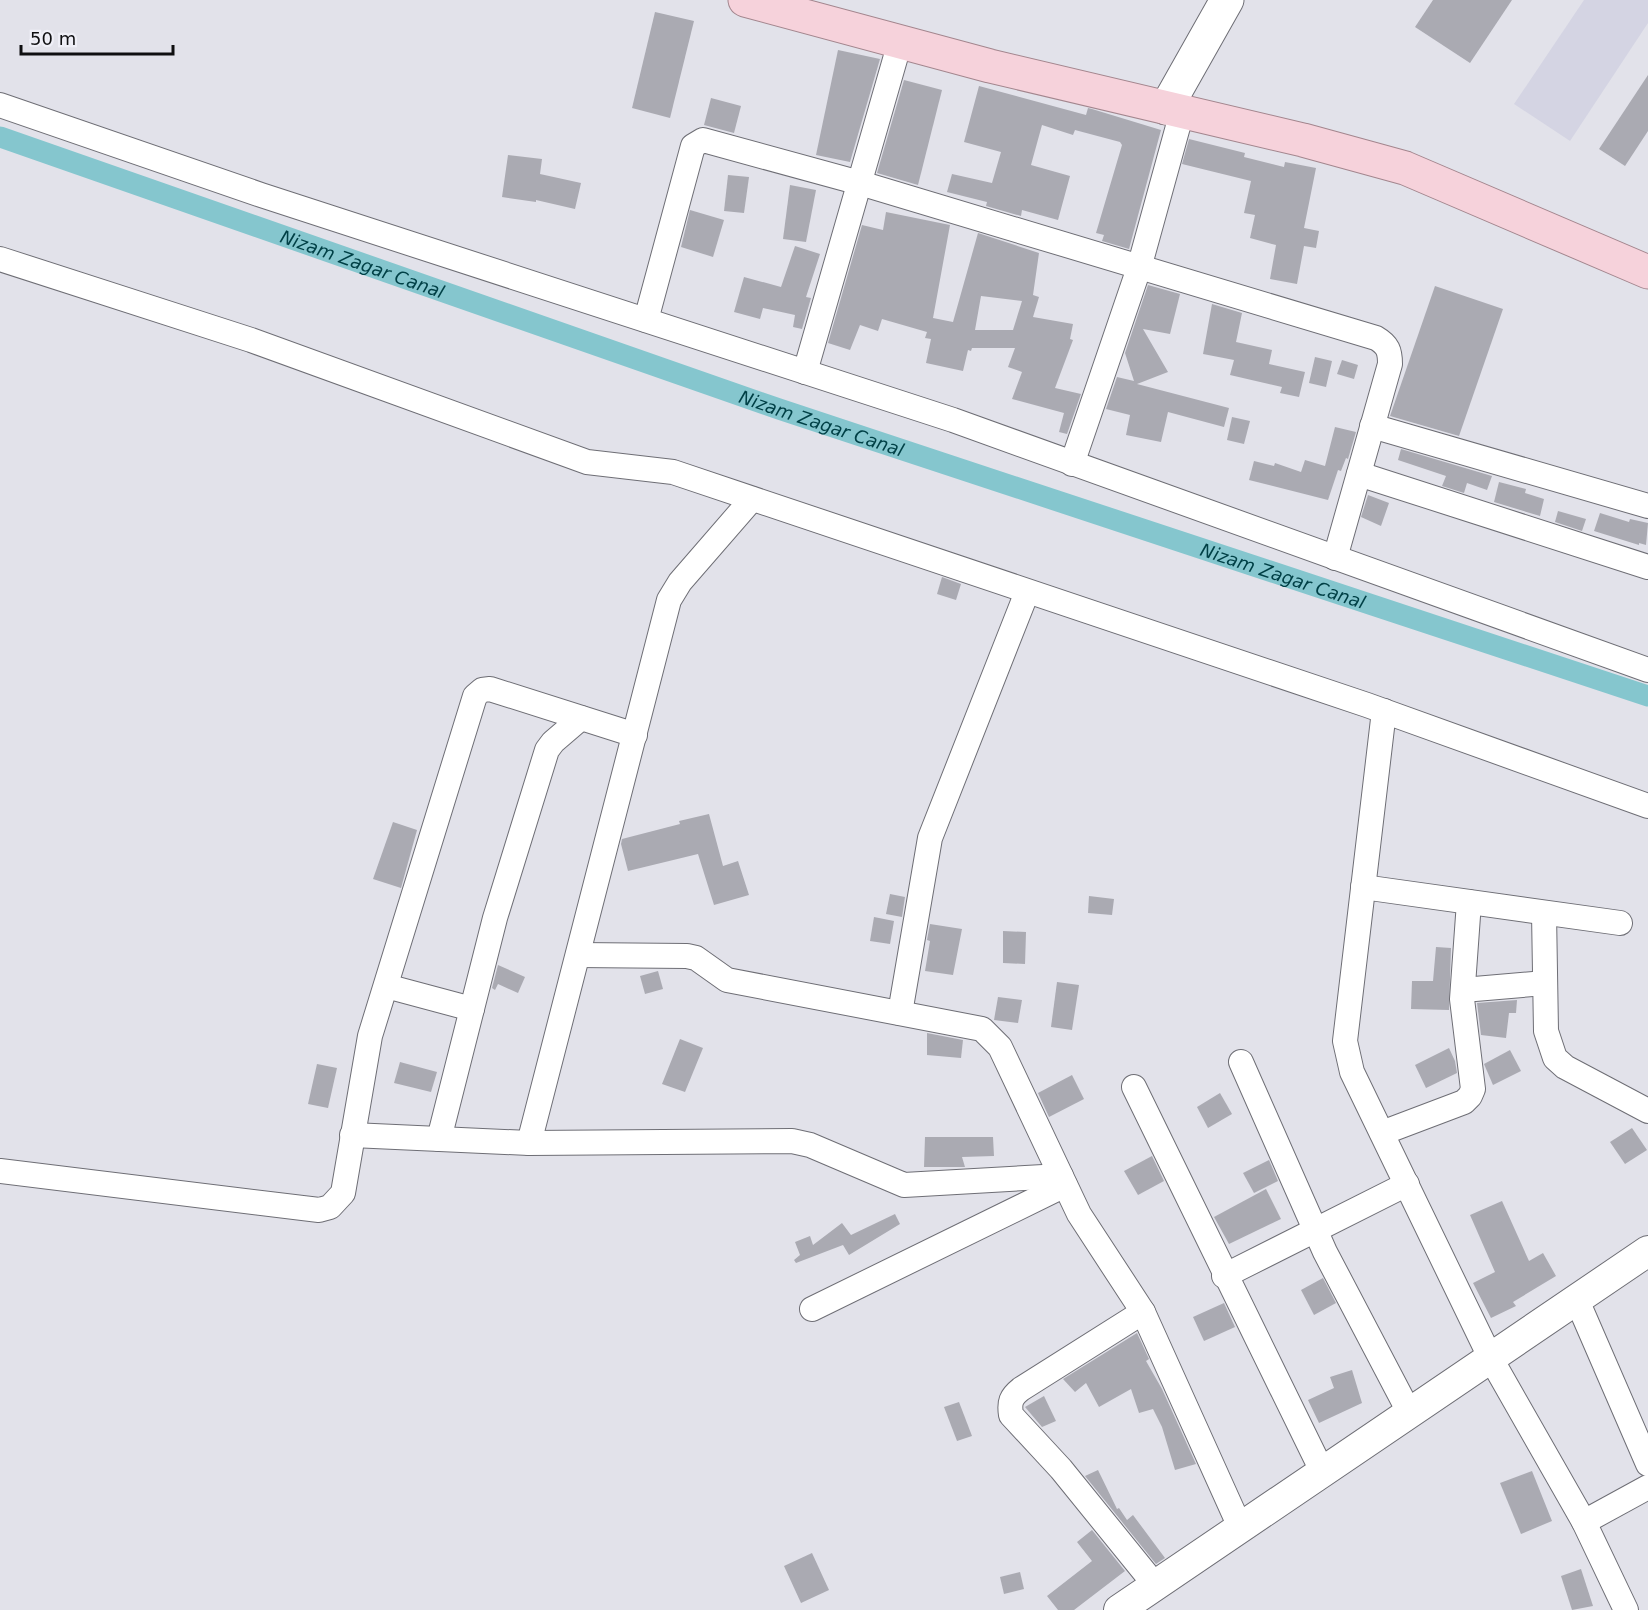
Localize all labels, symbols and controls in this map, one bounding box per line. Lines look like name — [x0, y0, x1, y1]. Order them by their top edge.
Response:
scale bar — [21, 18, 172, 56]
text: 50 m — [30, 28, 76, 49]
water label: Nizam Zagar Canal — [278, 225, 447, 302]
water label: Nizam Zagar Canal — [737, 385, 907, 460]
water label: Nizam Zagar Canal — [1198, 538, 1368, 612]

